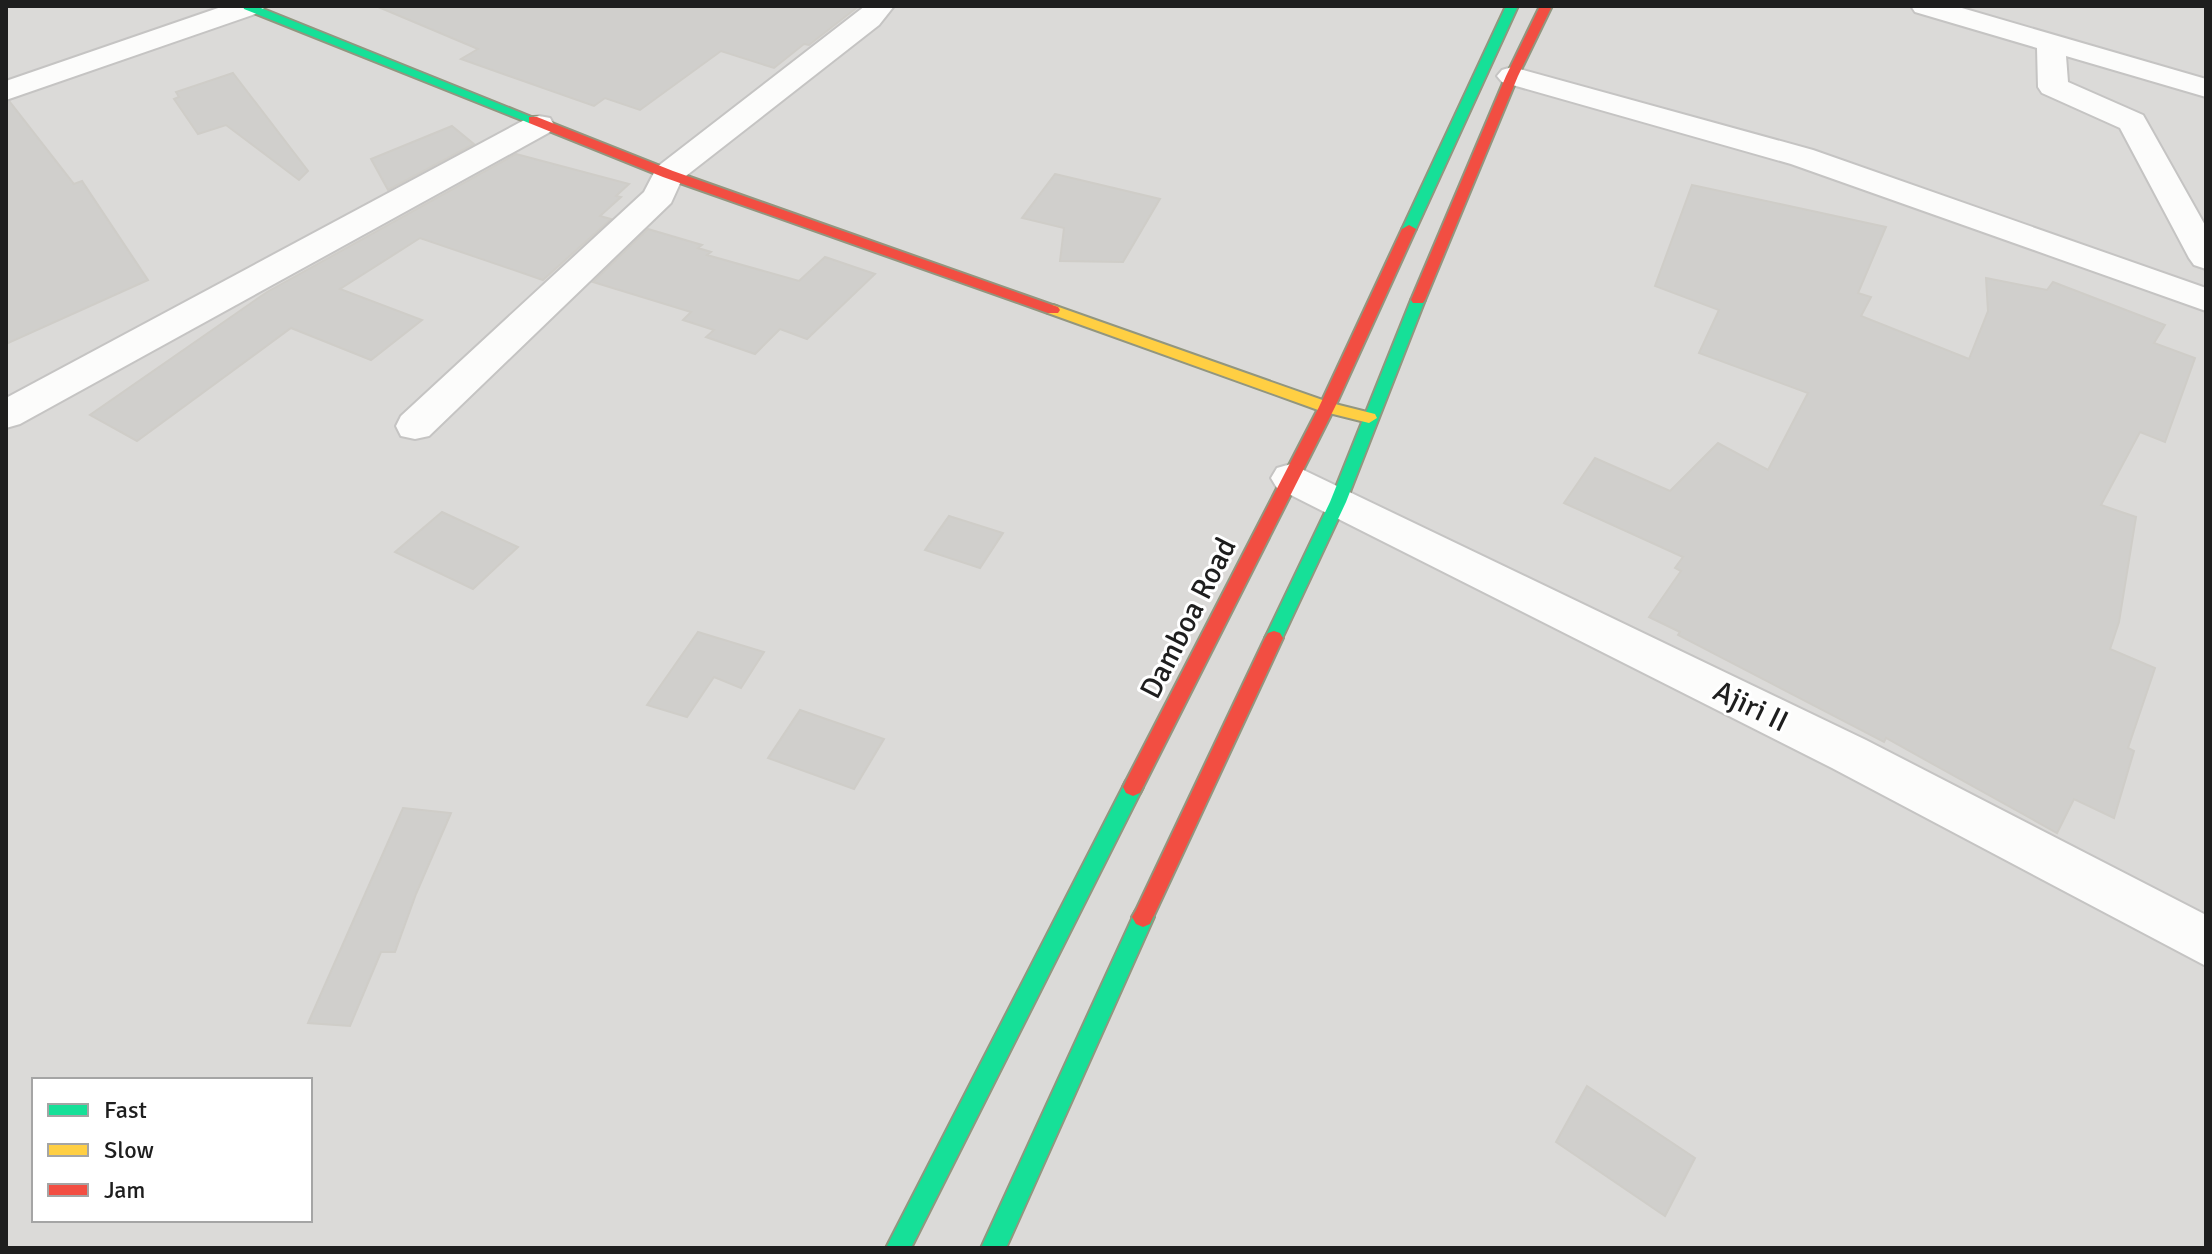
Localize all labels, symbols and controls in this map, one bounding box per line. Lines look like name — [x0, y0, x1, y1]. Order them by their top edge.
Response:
street label: Damboa Road — [1132, 532, 1245, 705]
street label: Ajiri II — [1707, 673, 1794, 740]
legend — [32, 1078, 312, 1222]
text: Fast — [104, 1095, 147, 1125]
text: Slow — [104, 1135, 154, 1165]
text: Jam — [104, 1175, 145, 1205]

